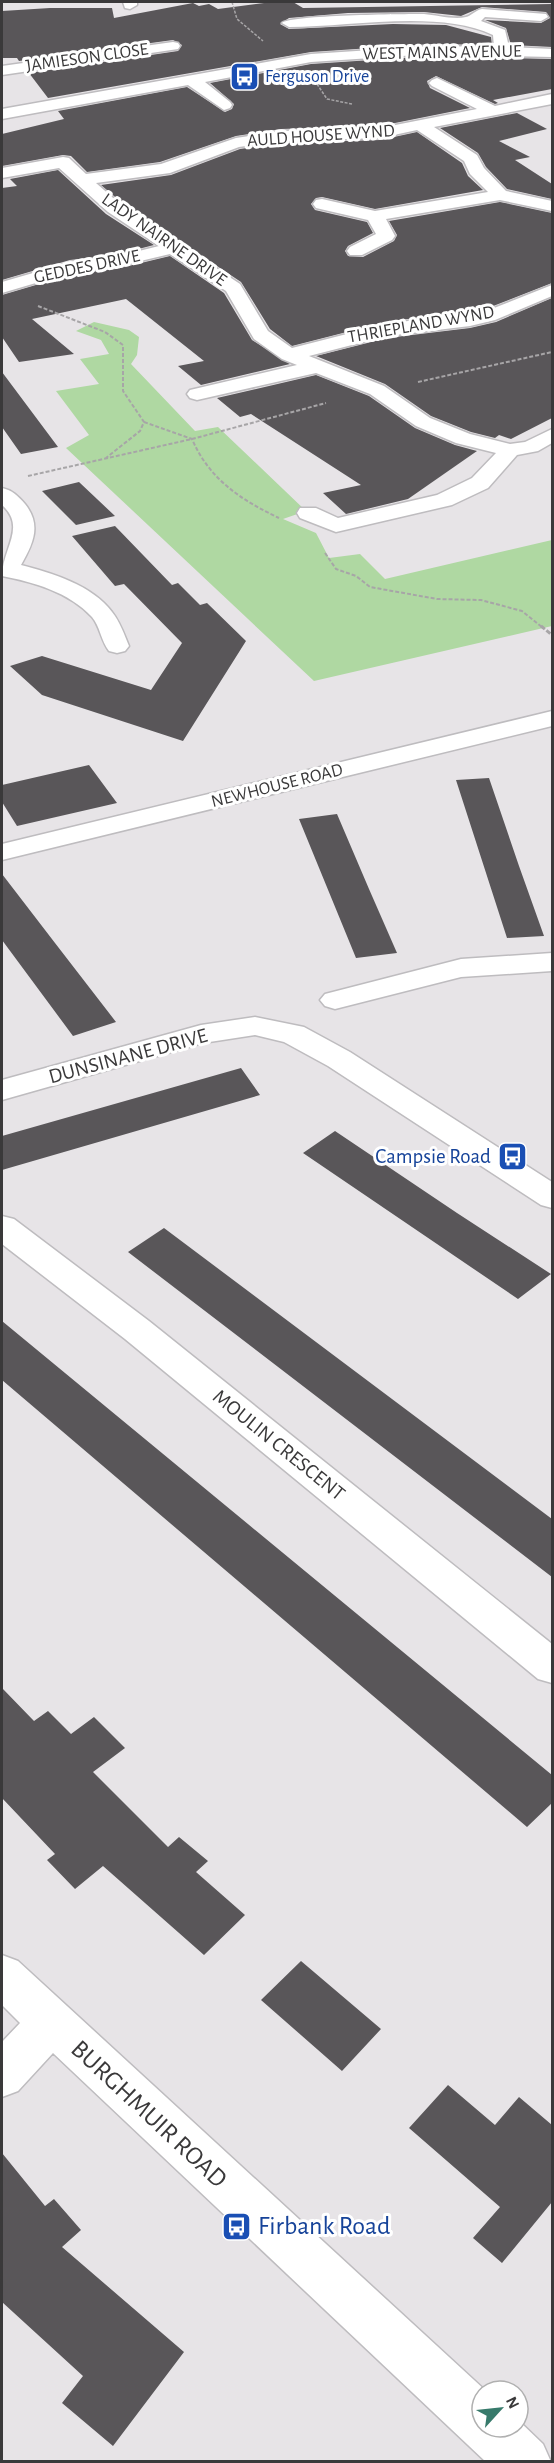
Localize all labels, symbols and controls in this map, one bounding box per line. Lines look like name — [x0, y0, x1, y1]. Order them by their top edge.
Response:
street label: JAMIESON CLOSE — [24, 40, 150, 76]
street label: WEST MAINS AVENUE — [362, 43, 522, 63]
bus stop icon: Ferguson Drive — [228, 61, 260, 93]
place label: Ferguson Drive — [265, 68, 369, 86]
street label: AULD HOUSE WYND — [247, 122, 395, 150]
street label: LADY NAIRNE DRIVE — [98, 190, 230, 290]
street label: GEDDES DRIVE — [32, 247, 142, 287]
street label: THRIEPLAND WYND — [346, 303, 496, 347]
street label: NEWHOUSE ROAD — [209, 761, 345, 811]
street label: DUNSINANE DRIVE — [46, 1025, 210, 1087]
bus stop icon: Campsie Road — [496, 1140, 528, 1172]
place label: Campsie Road — [375, 1146, 491, 1167]
street label: MOULIN CRESCENT — [209, 1385, 349, 1505]
street label: BURGHMUIR ROAD — [66, 2035, 232, 2193]
bus stop icon: Firbank Road — [221, 2210, 253, 2242]
place label: Firbank Road — [258, 2213, 390, 2239]
north arrow — [470, 2379, 530, 2439]
text: N — [503, 2394, 522, 2411]

